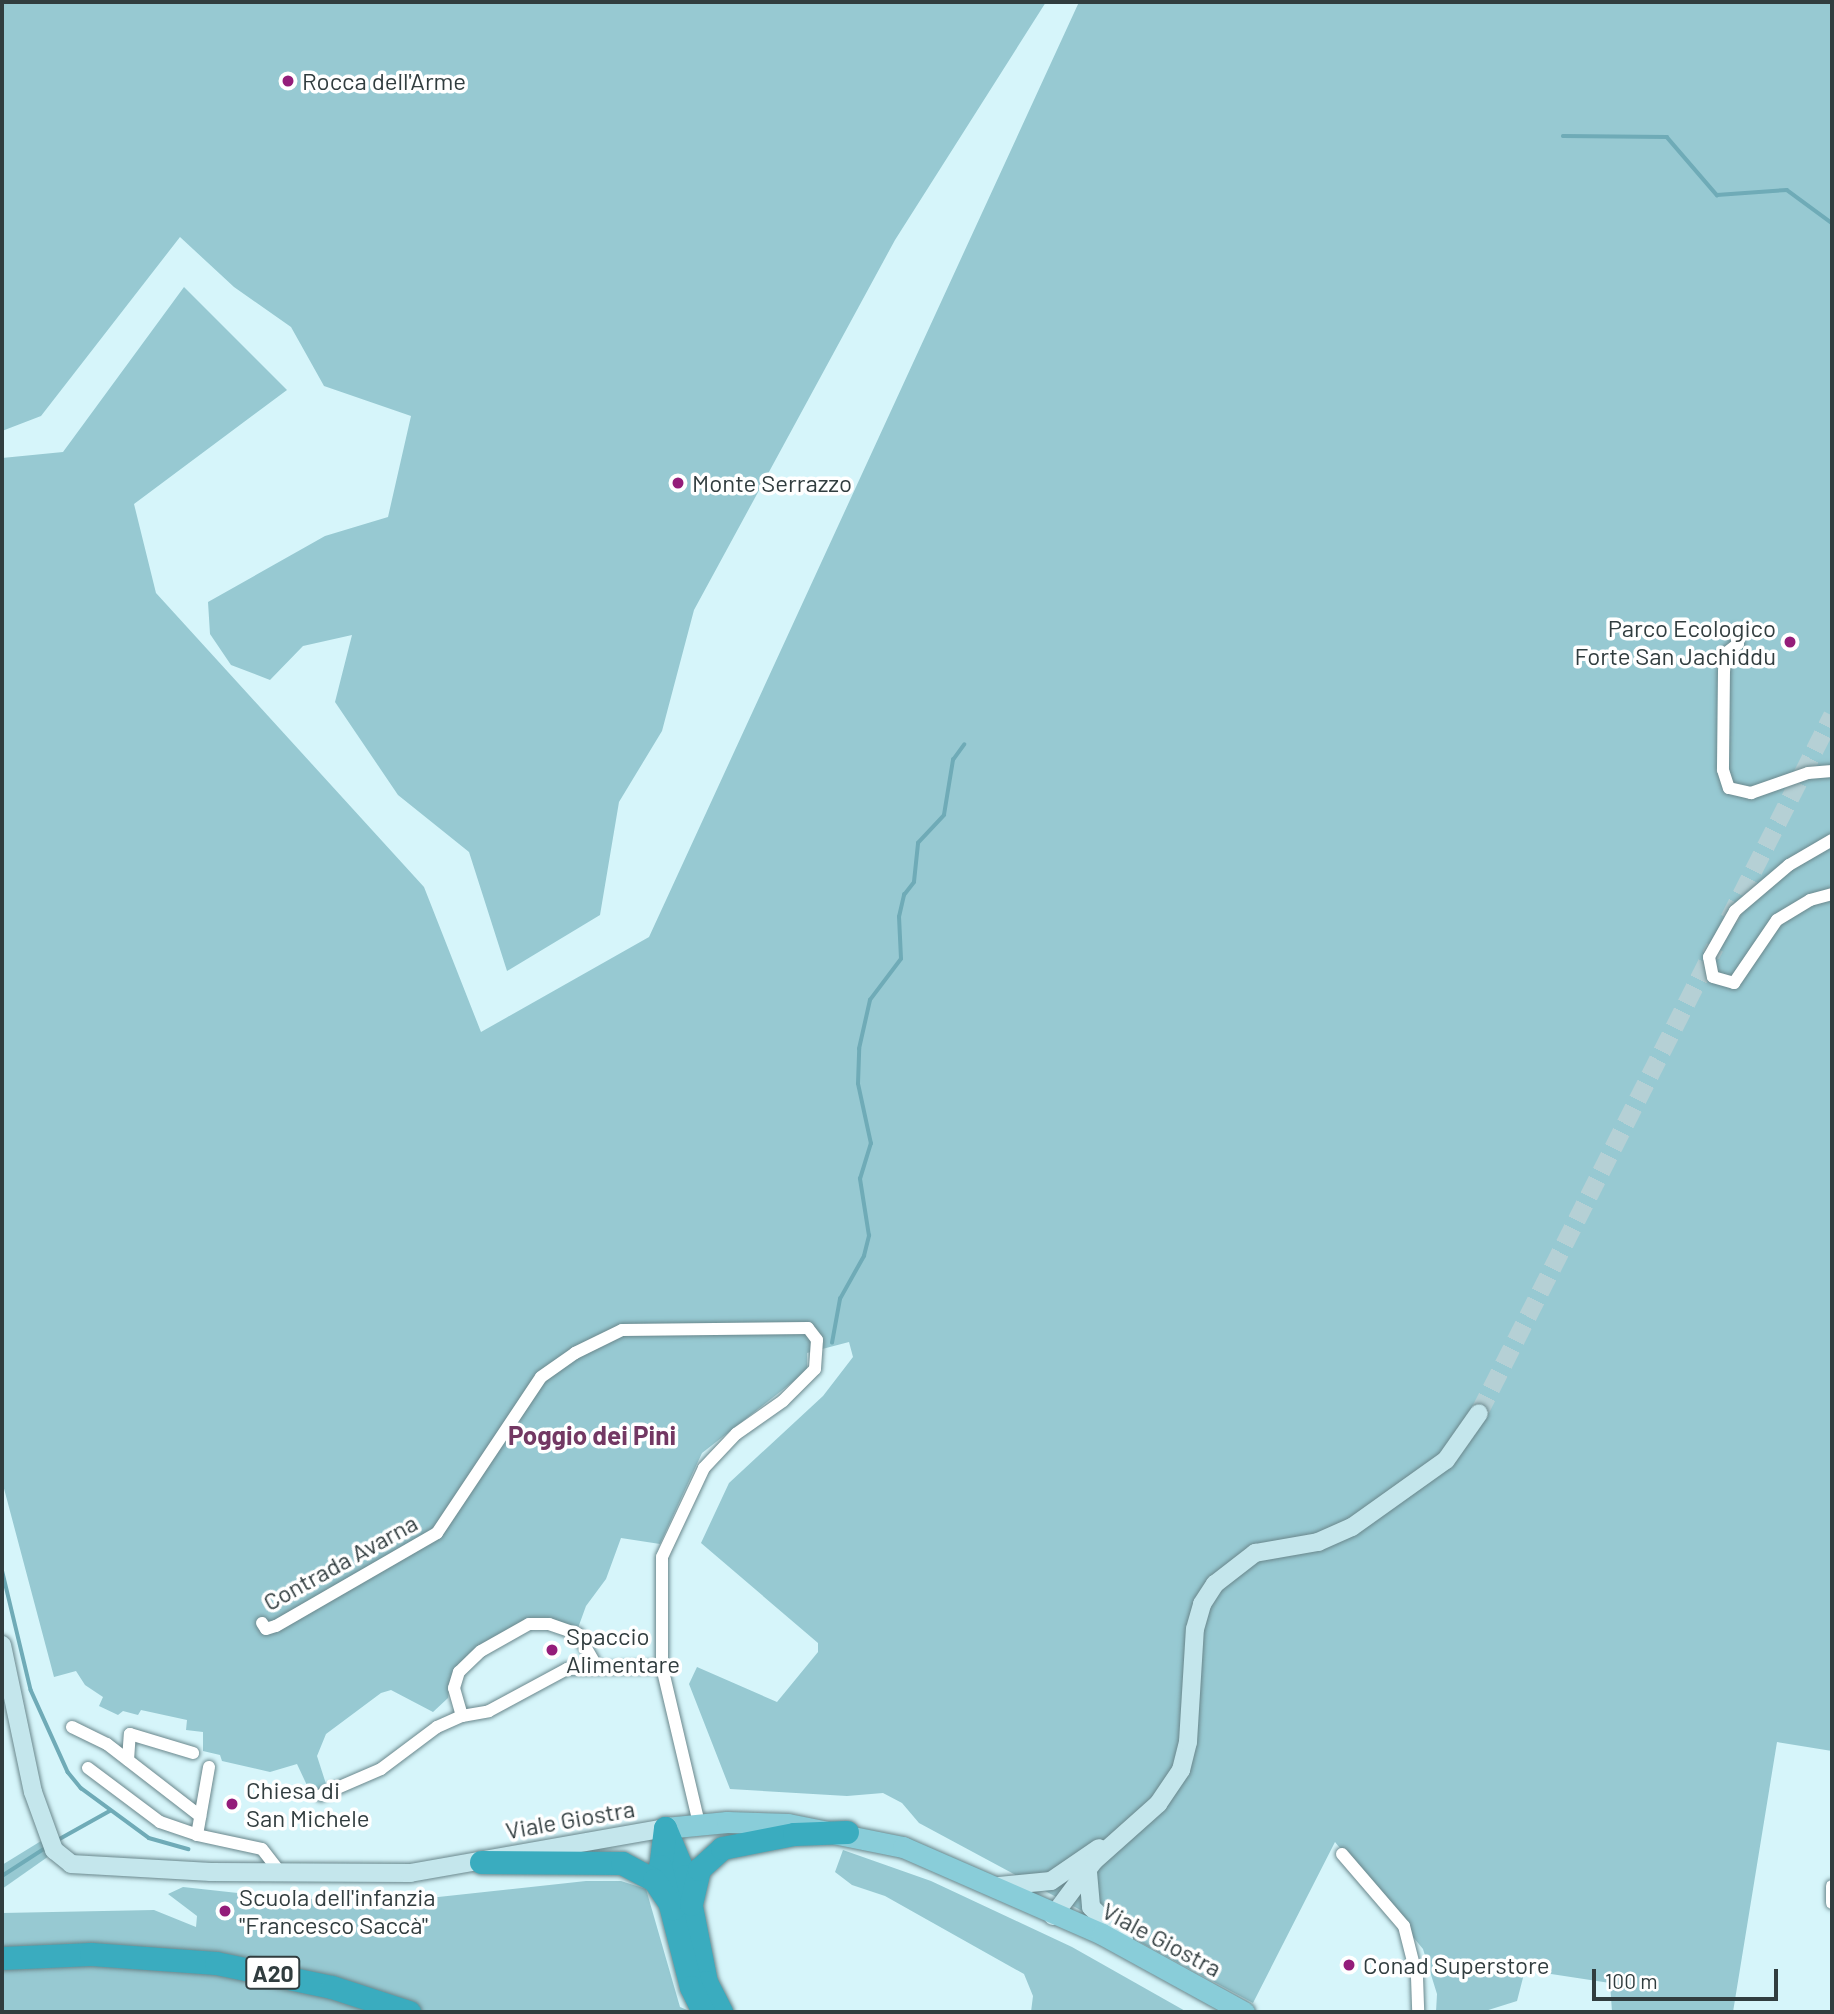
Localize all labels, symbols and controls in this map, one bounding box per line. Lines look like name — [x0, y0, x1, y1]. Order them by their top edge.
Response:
place label: Rocca dell'Arme — [302, 67, 466, 95]
marker: Rocca dell'Arme — [280, 73, 296, 89]
place label: Monte Serrazzo — [692, 469, 852, 497]
marker: Monte Serrazzo — [670, 475, 686, 491]
place label: Parco Ecologico Forte San Jachiddu — [1575, 614, 1776, 670]
marker: Parco Ecologico Forte San Jachiddu — [1782, 634, 1798, 650]
district label: Poggio dei Pini — [508, 1419, 676, 1451]
street label: Contrada Avarna — [258, 1508, 422, 1616]
place label: Spaccio Alimentare — [566, 1622, 680, 1678]
marker: Spaccio Alimentare — [544, 1642, 560, 1658]
place label: Chiesa di San Michele — [246, 1776, 370, 1832]
street label: Viale Giostra — [503, 1793, 637, 1845]
marker: Chiesa di San Michele — [224, 1796, 240, 1812]
place label: Scuola dell'infanzia "Francesco Saccà" — [239, 1883, 436, 1939]
street label: Viale Giostra — [1098, 1896, 1226, 1982]
marker: Scuola dell'infanzia "Francesco Saccà" — [217, 1903, 233, 1919]
place label: Conad Superstore — [1363, 1951, 1550, 1979]
road number: A20 — [245, 1954, 301, 1992]
scale bar — [1596, 1954, 1782, 1998]
marker: Conad Superstore — [1341, 1957, 1357, 1973]
text: 100 m — [1605, 1968, 1658, 1993]

